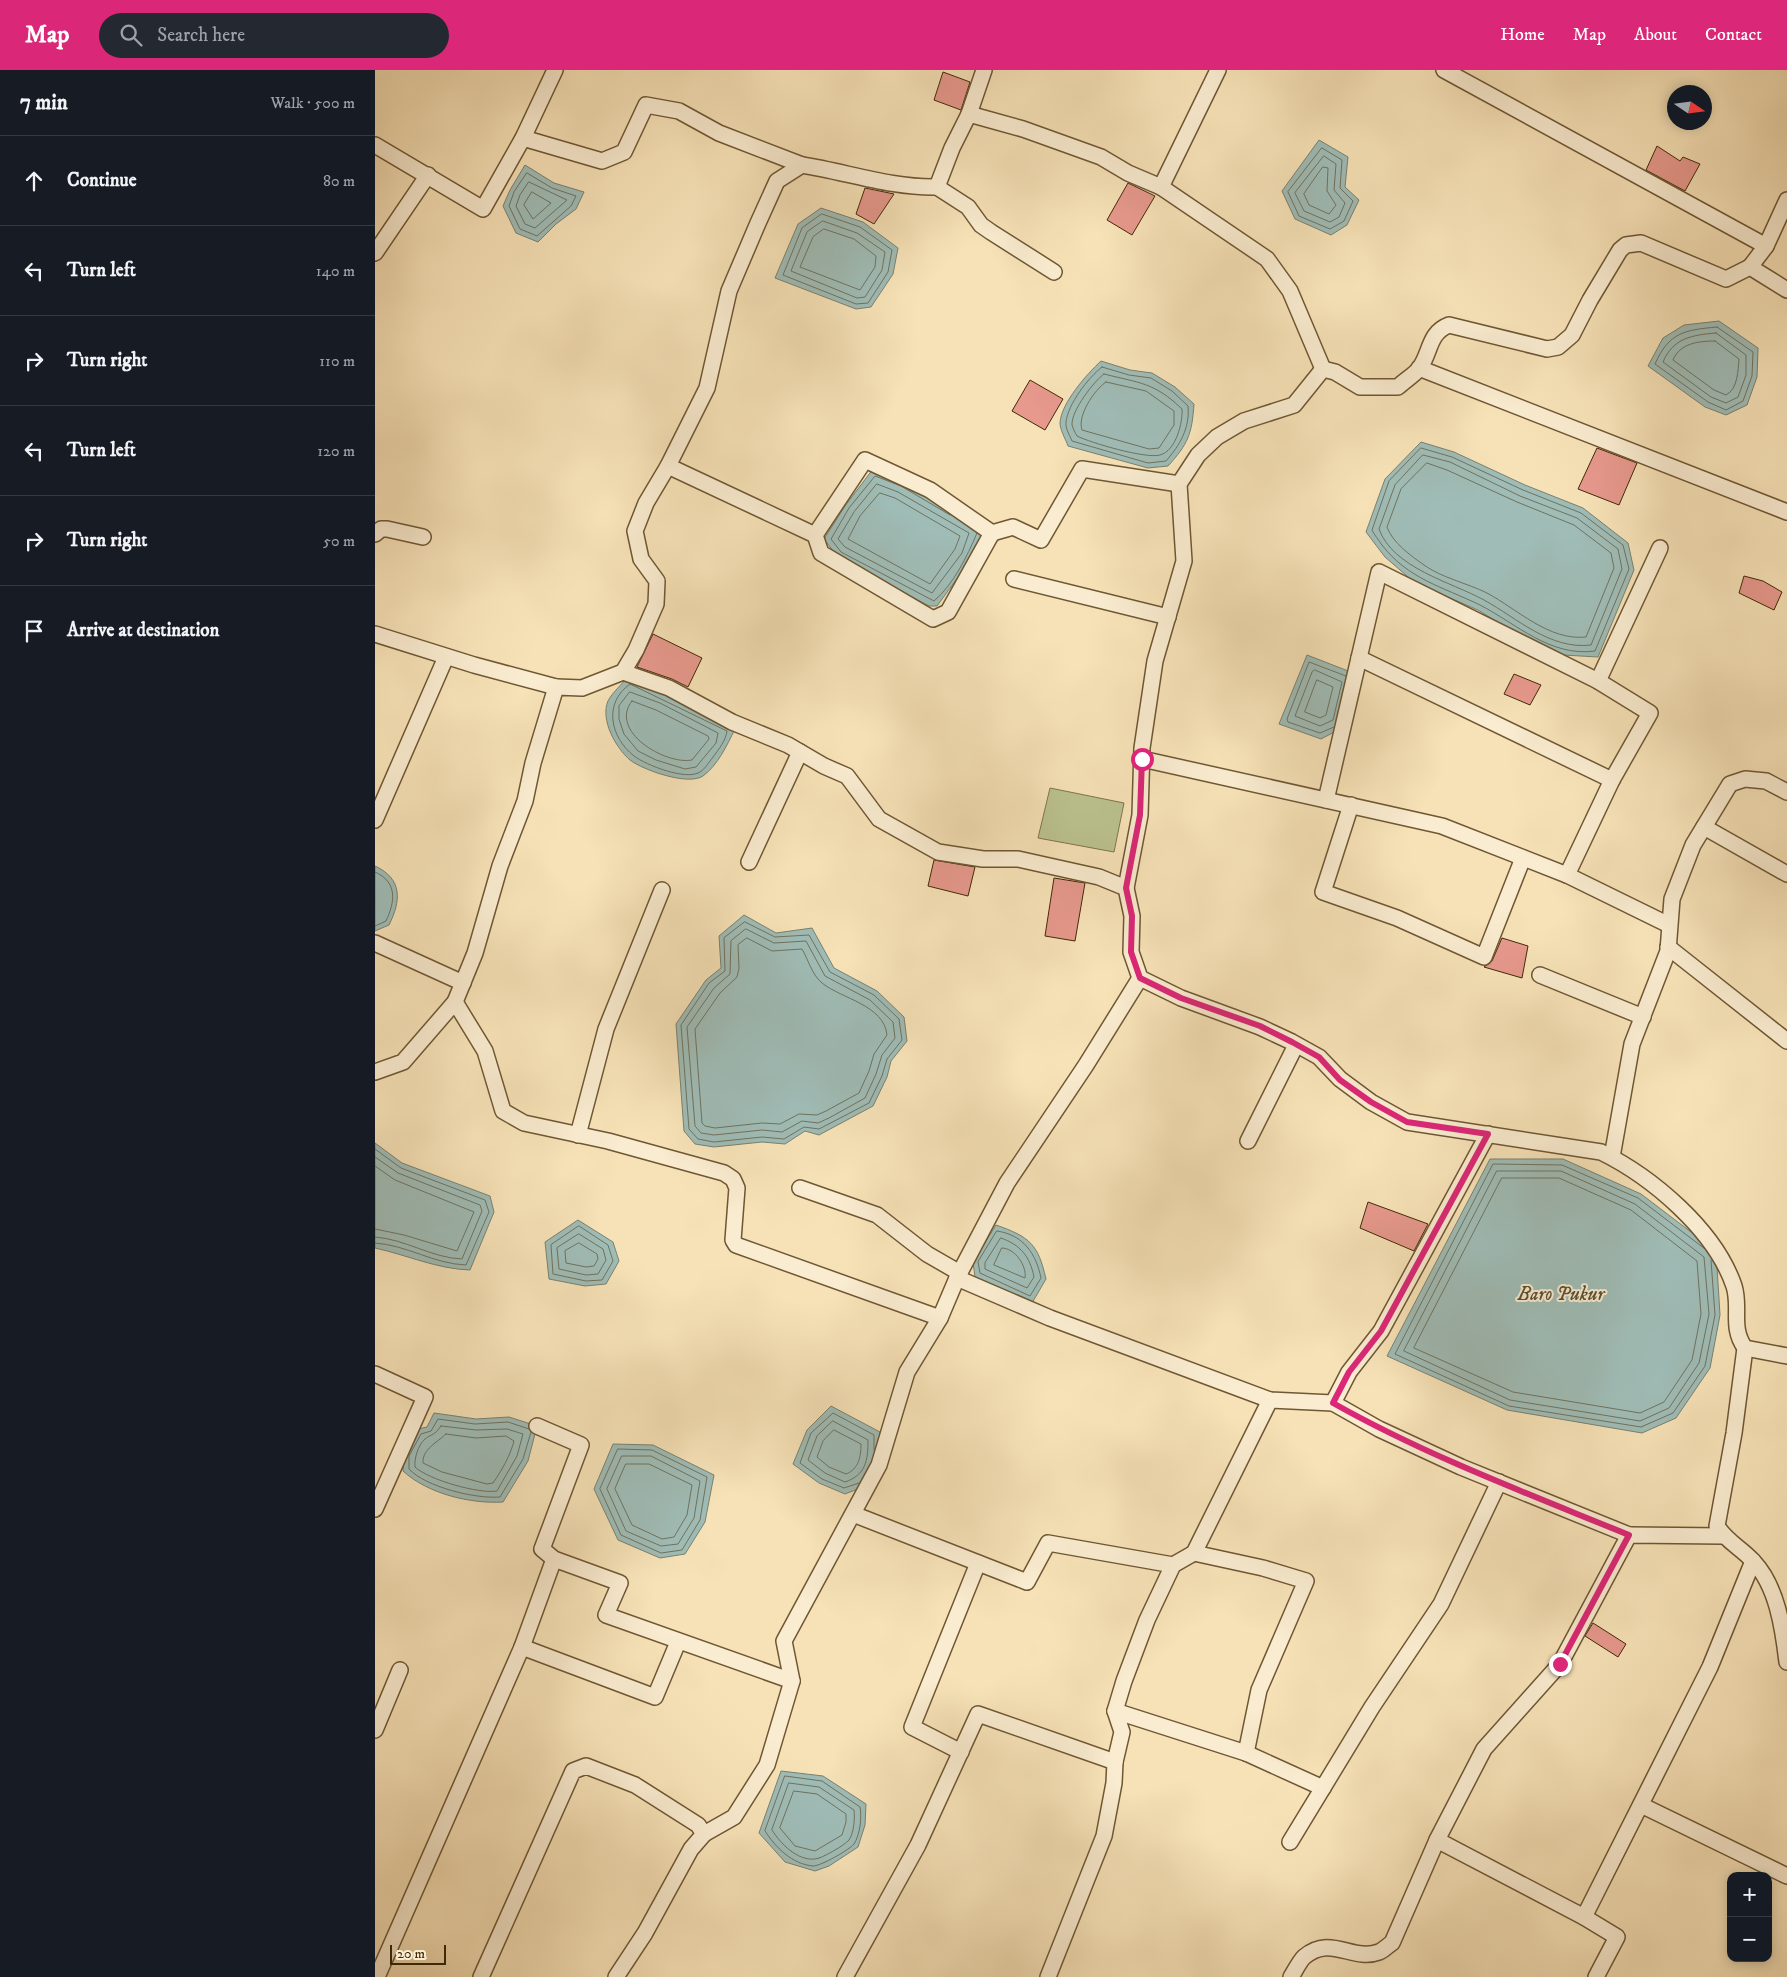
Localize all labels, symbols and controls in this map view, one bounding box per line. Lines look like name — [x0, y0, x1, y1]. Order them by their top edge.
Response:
search box — [99, 13, 449, 58]
text: Map — [25, 20, 69, 50]
icon: search — [117, 21, 145, 49]
text: Search here — [157, 24, 245, 47]
text: Home — [1500, 24, 1545, 46]
text: Map — [1573, 24, 1606, 46]
text: About — [1634, 24, 1677, 46]
text: Contact — [1705, 24, 1762, 46]
north arrow — [1667, 85, 1712, 130]
text: 7 min — [20, 90, 68, 116]
text: Walk · 500 m — [270, 93, 355, 113]
icon: ahead — [20, 167, 48, 195]
text: Continue — [67, 169, 137, 192]
text: 80 m — [323, 171, 355, 191]
icon: left — [20, 257, 48, 285]
text: Turn left — [67, 259, 136, 282]
text: 140 m — [316, 261, 355, 281]
icon: right — [20, 347, 48, 375]
text: Turn right — [67, 349, 147, 372]
text: 110 m — [319, 351, 355, 371]
icon: left — [20, 437, 48, 465]
text: Turn left — [67, 439, 136, 462]
text: 120 m — [317, 441, 355, 461]
icon: right — [20, 527, 48, 555]
text: Turn right — [67, 529, 147, 552]
text: 50 m — [323, 531, 355, 551]
icon: arrive — [20, 617, 48, 645]
text: Arrive at destination — [67, 619, 219, 642]
route start — [1131, 748, 1154, 771]
water label: Baro Pukur — [1517, 1283, 1606, 1306]
route end — [1549, 1653, 1572, 1676]
map controls — [1727, 1872, 1772, 1962]
button: + — [1727, 1872, 1772, 1917]
button: − — [1727, 1917, 1772, 1962]
scale bar — [390, 1942, 446, 1965]
text: 20 m — [397, 1945, 425, 1963]

